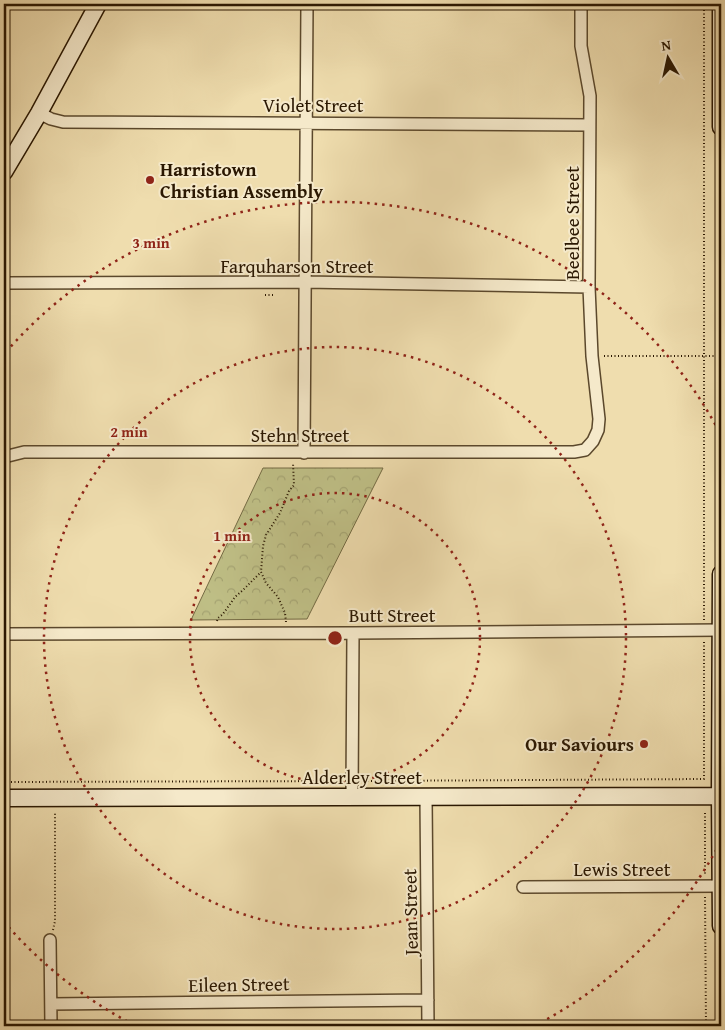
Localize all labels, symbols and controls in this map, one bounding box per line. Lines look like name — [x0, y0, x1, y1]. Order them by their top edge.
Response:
north arrow — [642, 32, 692, 82]
text: N — [660, 34, 673, 56]
street label: Violet Street — [263, 91, 364, 119]
place label: Harristown Christian Assembly — [160, 155, 323, 205]
street label: Beelbee Street — [558, 166, 586, 280]
marker: Harristown Christian Assembly — [144, 174, 156, 186]
text: 3 min — [132, 232, 170, 253]
street label: Farquharson Street — [221, 252, 374, 280]
text: 2 min — [110, 421, 148, 442]
street label: Stehn Street — [251, 421, 350, 449]
text: 1 min — [213, 525, 251, 546]
street label: Butt Street — [349, 601, 436, 629]
centre of rings — [326, 629, 344, 647]
place label: Our Saviours — [525, 730, 634, 758]
marker: Our Saviours — [638, 738, 650, 750]
street label: Alderley Street — [302, 763, 422, 791]
street label: Lewis Street — [574, 855, 671, 883]
street label: Jean Street — [395, 868, 425, 958]
street label: Eileen Street — [188, 969, 290, 999]

